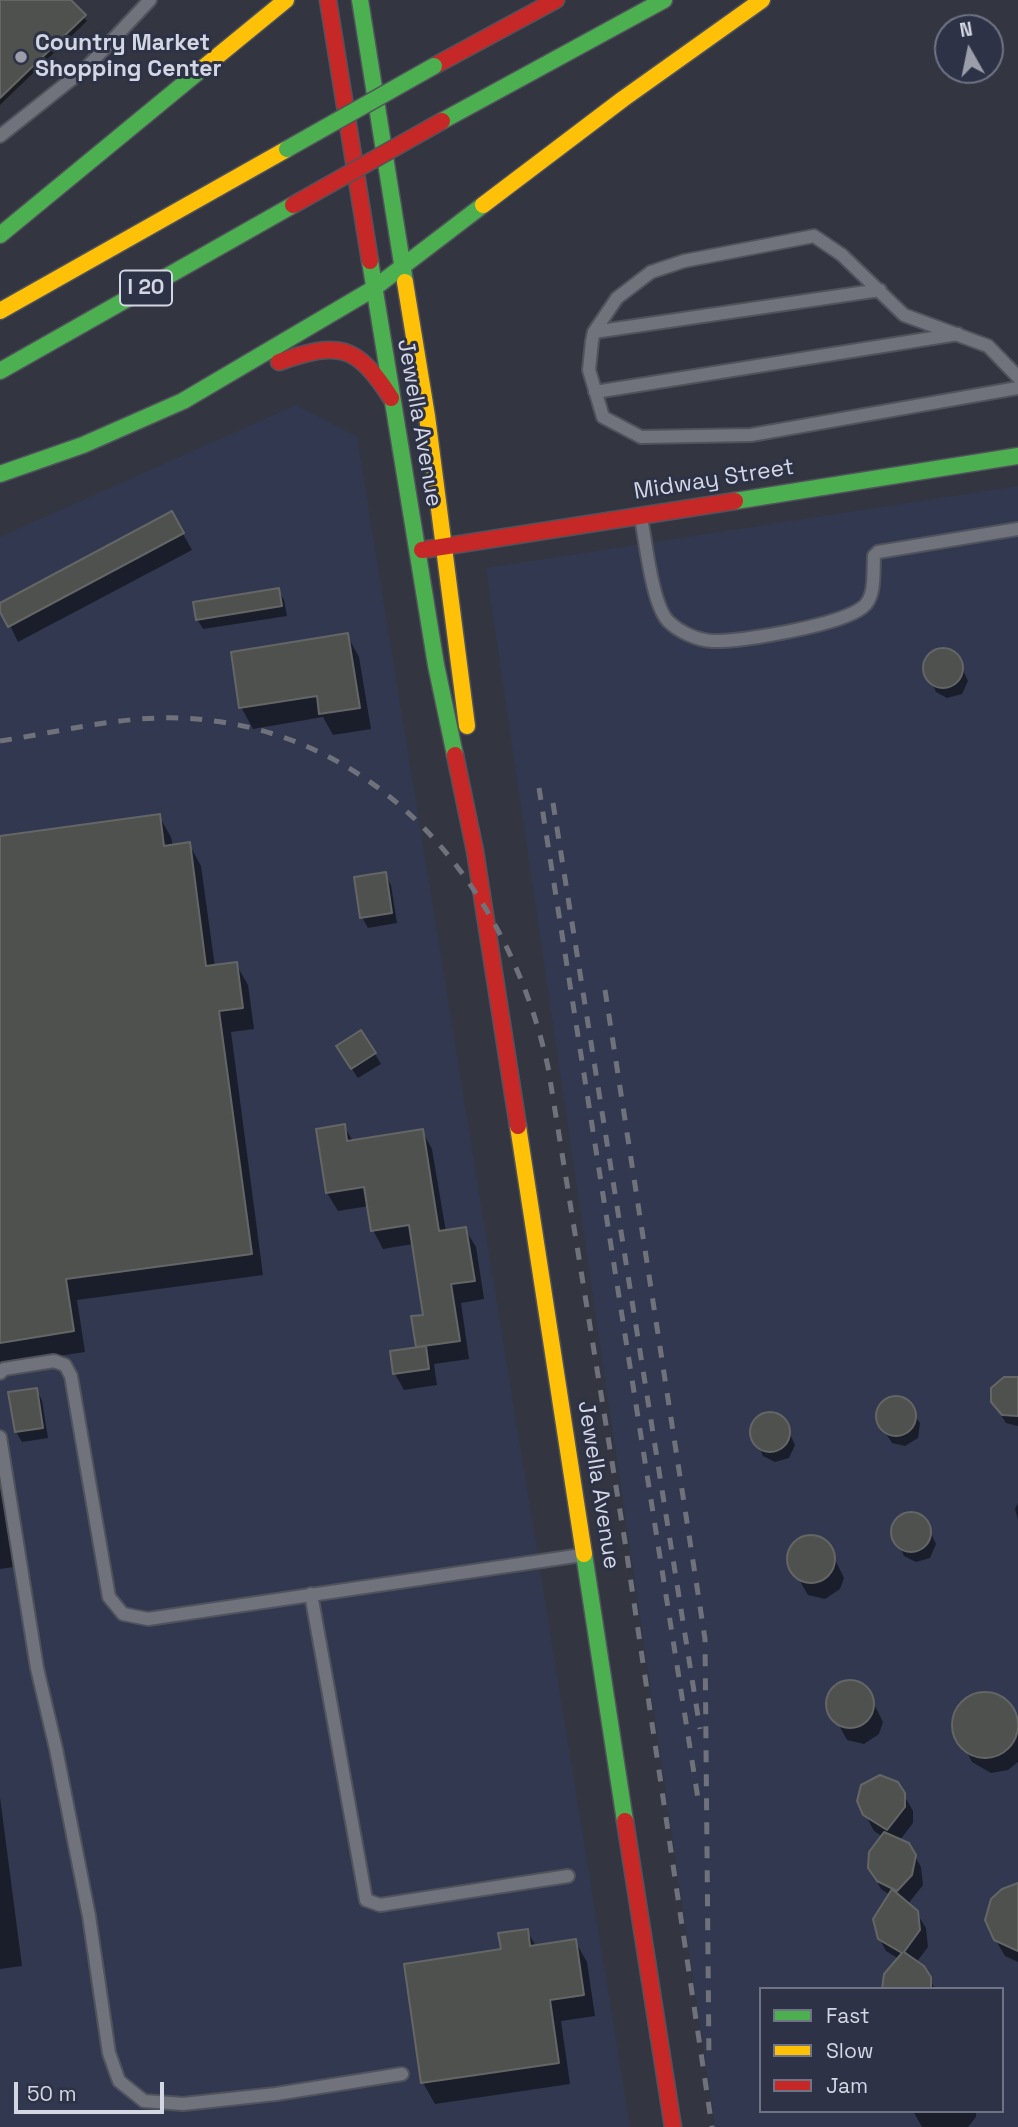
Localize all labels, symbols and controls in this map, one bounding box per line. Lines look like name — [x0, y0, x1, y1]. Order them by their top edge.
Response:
north arrow — [934, 14, 1004, 84]
text: N — [958, 16, 974, 43]
place label: Country Market Shopping Center — [35, 30, 222, 84]
marker: Country Market Shopping Center — [13, 49, 29, 65]
road number: I 20 — [120, 270, 172, 306]
street label: Jewella Avenue — [391, 337, 447, 509]
street label: Midway Street — [632, 454, 796, 506]
street label: Jewella Avenue — [571, 1399, 625, 1571]
legend — [759, 1987, 1004, 2113]
text: Fast — [826, 2002, 870, 2029]
text: Slow — [826, 2037, 874, 2064]
scale bar — [18, 2068, 168, 2112]
text: Jam — [826, 2072, 868, 2099]
text: 50 m — [27, 2080, 77, 2107]

